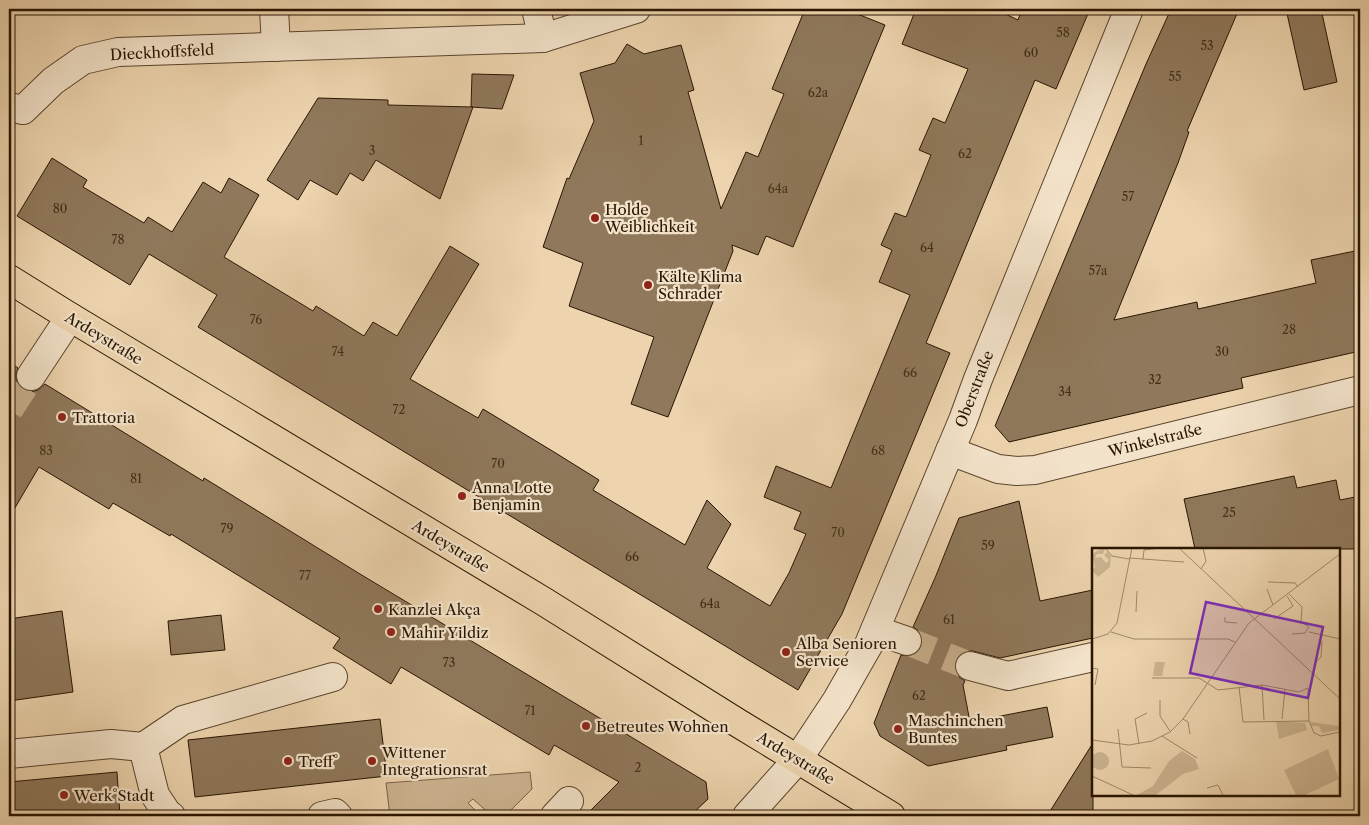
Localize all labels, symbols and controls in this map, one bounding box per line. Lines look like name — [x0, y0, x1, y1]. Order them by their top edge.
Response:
house number: 58 — [1056, 25, 1070, 40]
house number: 53 — [1200, 38, 1214, 53]
street label: Dieckhoffsfeld — [109, 40, 215, 64]
house number: 60 — [1024, 45, 1038, 60]
house number: 55 — [1168, 69, 1182, 84]
house number: 62a — [808, 85, 829, 100]
house number: 1 — [638, 133, 644, 148]
house number: 3 — [369, 143, 375, 158]
house number: 62 — [958, 146, 972, 161]
house number: 64a — [768, 181, 789, 196]
house number: 57 — [1122, 189, 1134, 204]
place label: Holde Weiblichkeit — [604, 200, 696, 236]
house number: 80 — [53, 201, 67, 216]
marker: Holde Weiblichkeit — [589, 212, 601, 224]
house number: 78 — [111, 232, 125, 247]
house number: 64 — [920, 240, 934, 255]
house number: 57a — [1089, 263, 1108, 278]
place label: Kälte Klima Schrader — [658, 267, 742, 303]
marker: Kälte Klima Schrader — [642, 279, 654, 291]
street label: Ardeystraße — [61, 307, 146, 369]
house number: 76 — [250, 312, 262, 327]
house number: 28 — [1282, 322, 1296, 337]
house number: 74 — [332, 344, 344, 359]
house number: 30 — [1215, 344, 1229, 359]
street label: Oberstraße — [951, 348, 997, 430]
house number: 66 — [903, 365, 917, 380]
house number: 32 — [1148, 372, 1162, 387]
house number: 34 — [1058, 384, 1072, 399]
house number: 72 — [393, 402, 406, 417]
place label: Trattoria — [72, 408, 135, 427]
marker: Trattoria — [56, 411, 68, 423]
street label: Winkelstraße — [1105, 419, 1204, 461]
house number: 83 — [39, 443, 53, 458]
house number: 68 — [871, 443, 885, 458]
house number: 70 — [491, 456, 505, 471]
house number: 81 — [130, 471, 142, 486]
place label: Anna Lotte Benjamin — [471, 478, 552, 514]
marker: Anna Lotte Benjamin — [456, 490, 468, 502]
house number: 25 — [1222, 505, 1236, 520]
street label: Ardeystraße — [408, 515, 493, 577]
house number: 79 — [221, 521, 233, 536]
house number: 70 — [831, 525, 845, 540]
house number: 59 — [981, 538, 995, 553]
inset map — [1092, 548, 1339, 795]
house number: 66 — [625, 549, 639, 564]
house number: 77 — [299, 568, 311, 583]
house number: 64a — [700, 596, 721, 611]
place label: Kanzlei Akça — [388, 600, 481, 619]
marker: Kanzlei Akça — [372, 603, 384, 615]
house number: 61 — [943, 612, 955, 627]
place label: Mahir Yildiz — [401, 623, 489, 642]
marker: Mahir Yildiz — [385, 626, 397, 638]
place label: Alba Senioren Service — [795, 634, 897, 670]
marker: Alba Senioren Service — [780, 646, 792, 658]
house number: 73 — [443, 655, 455, 670]
house number: 62 — [912, 688, 926, 703]
house number: 71 — [525, 703, 535, 718]
place label: Maschinchen Buntes — [908, 711, 1004, 747]
place label: Betreutes Wohnen — [596, 717, 729, 736]
marker: Betreutes Wohnen — [580, 720, 592, 732]
marker: Maschinchen Buntes — [892, 723, 904, 735]
street label: Ardeystraße — [753, 727, 838, 789]
place label: Wittener Integrationsrat — [381, 743, 488, 779]
place label: Treff° — [298, 752, 338, 771]
marker: Treff° — [282, 755, 294, 767]
marker: Wittener Integrationsrat — [366, 755, 378, 767]
house number: 2 — [635, 760, 642, 775]
place label: Werk°Stadt — [73, 786, 155, 805]
marker: Werk°Stadt — [58, 789, 70, 801]

